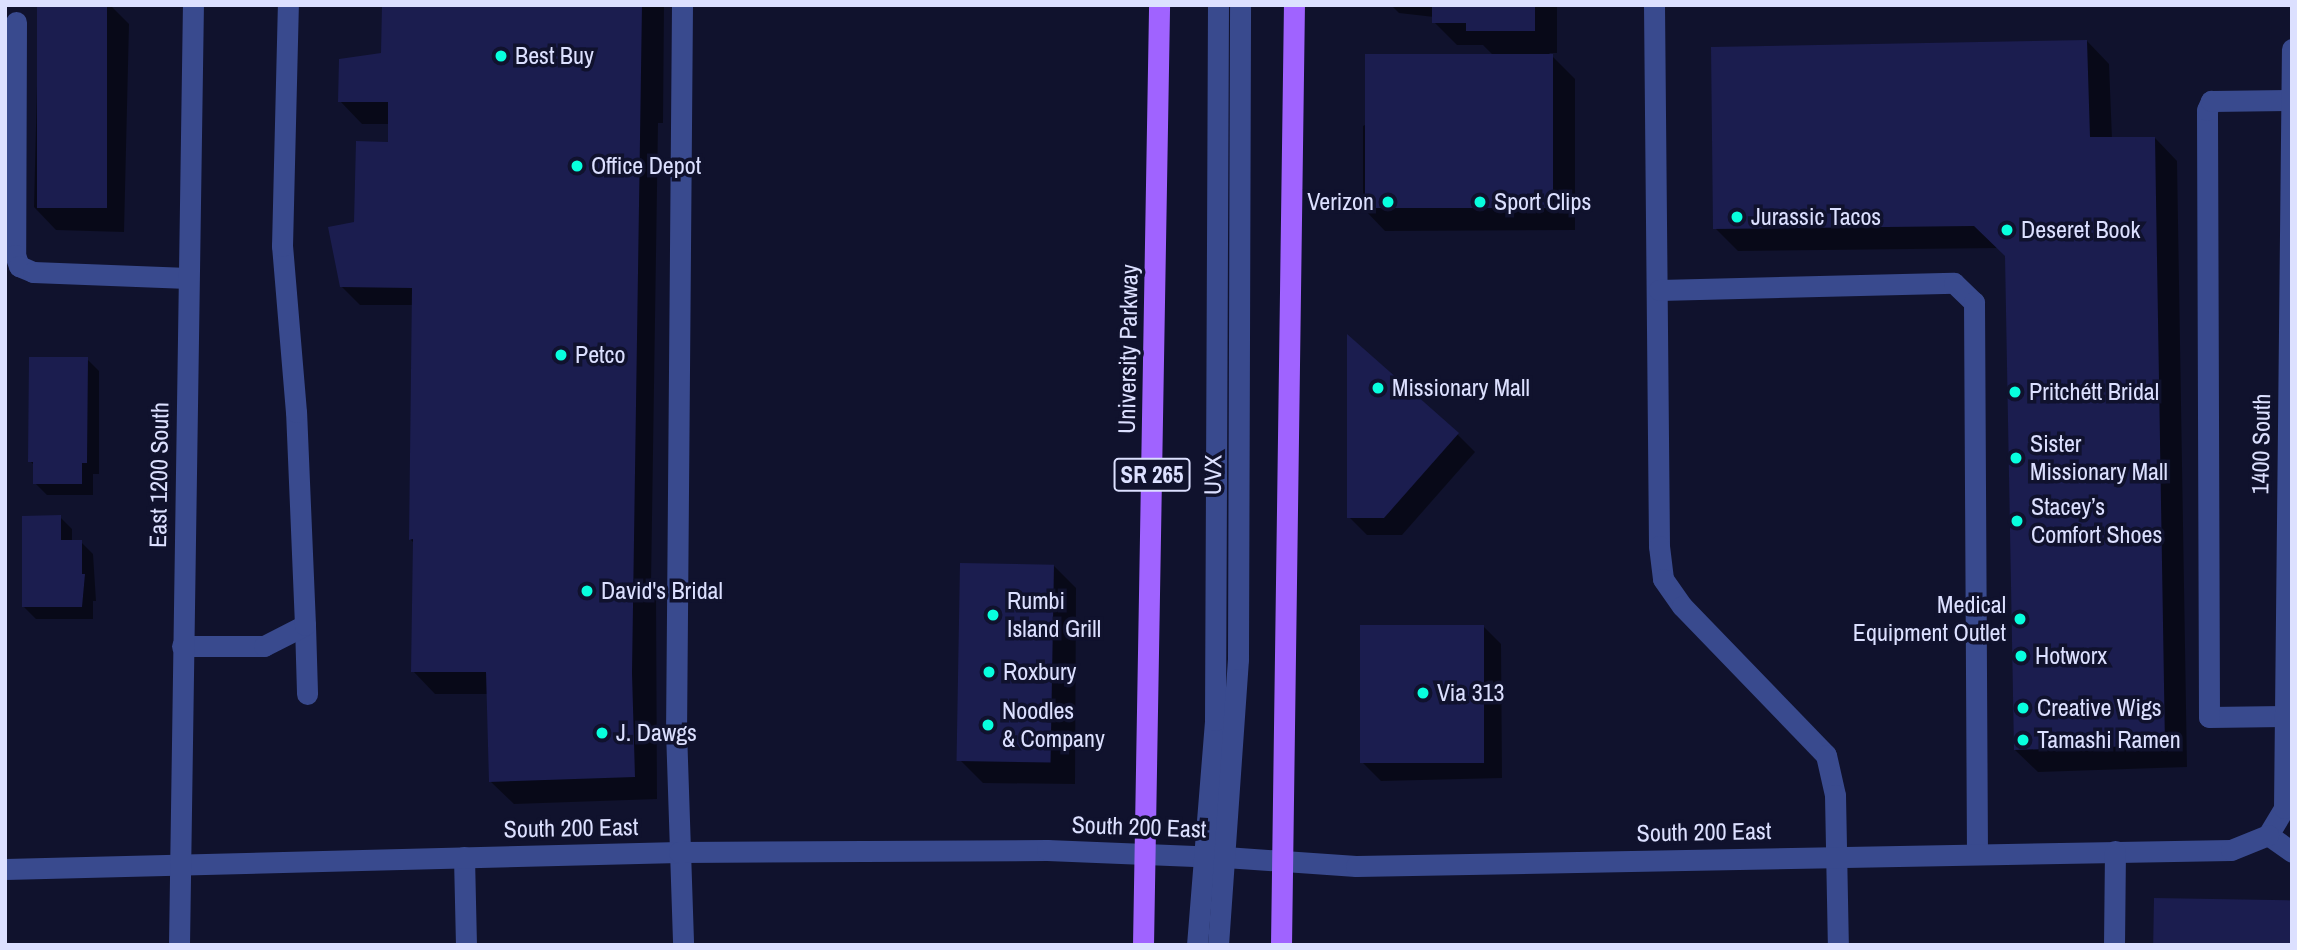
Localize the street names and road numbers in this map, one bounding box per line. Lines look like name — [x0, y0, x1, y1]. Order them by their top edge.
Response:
street label: University Parkway — [1112, 264, 1144, 434]
street label: 1400 South — [2246, 393, 2276, 495]
street label: East 1200 South — [143, 402, 175, 548]
street label: UVX — [1198, 455, 1228, 495]
road number: SR 265 — [1114, 456, 1190, 495]
street label: South 200 East — [1071, 810, 1207, 844]
street label: South 200 East — [503, 812, 639, 844]
street label: South 200 East — [1636, 816, 1772, 848]

